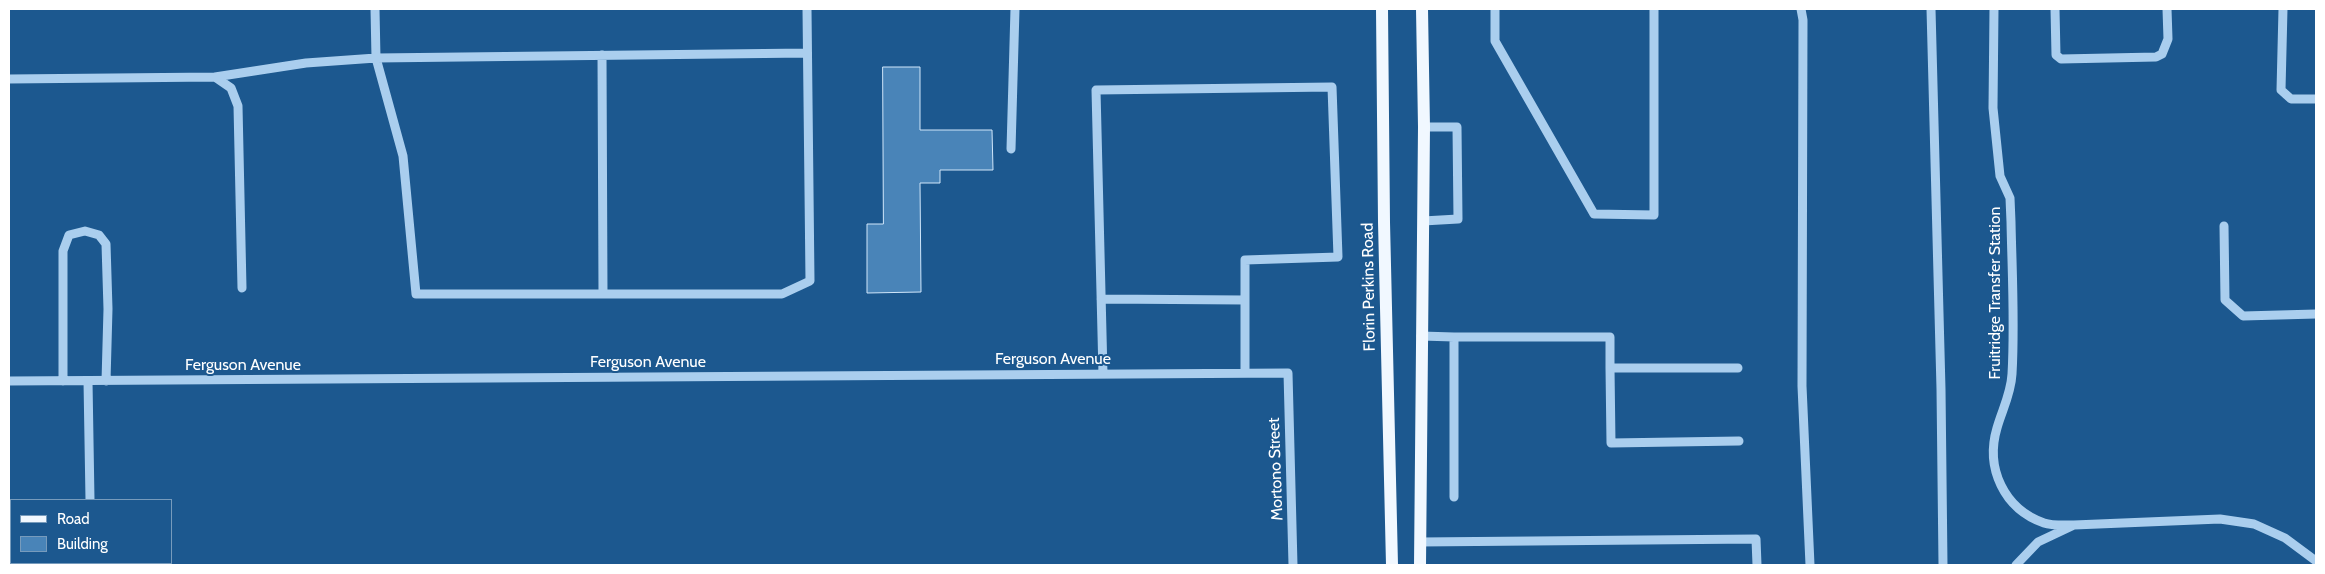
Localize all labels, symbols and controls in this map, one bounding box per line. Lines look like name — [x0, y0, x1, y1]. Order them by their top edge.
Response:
street label: Fruitridge Transfer Station — [1985, 207, 2005, 379]
street label: Florin Perkins Road — [1358, 223, 1380, 351]
street label: Ferguson Avenue — [995, 349, 1111, 369]
street label: Ferguson Avenue — [590, 352, 706, 372]
street label: Ferguson Avenue — [185, 355, 301, 375]
street label: Mortono Street — [1265, 417, 1287, 521]
legend — [10, 499, 172, 564]
text: Road — [57, 510, 90, 528]
text: Building — [57, 535, 108, 553]

